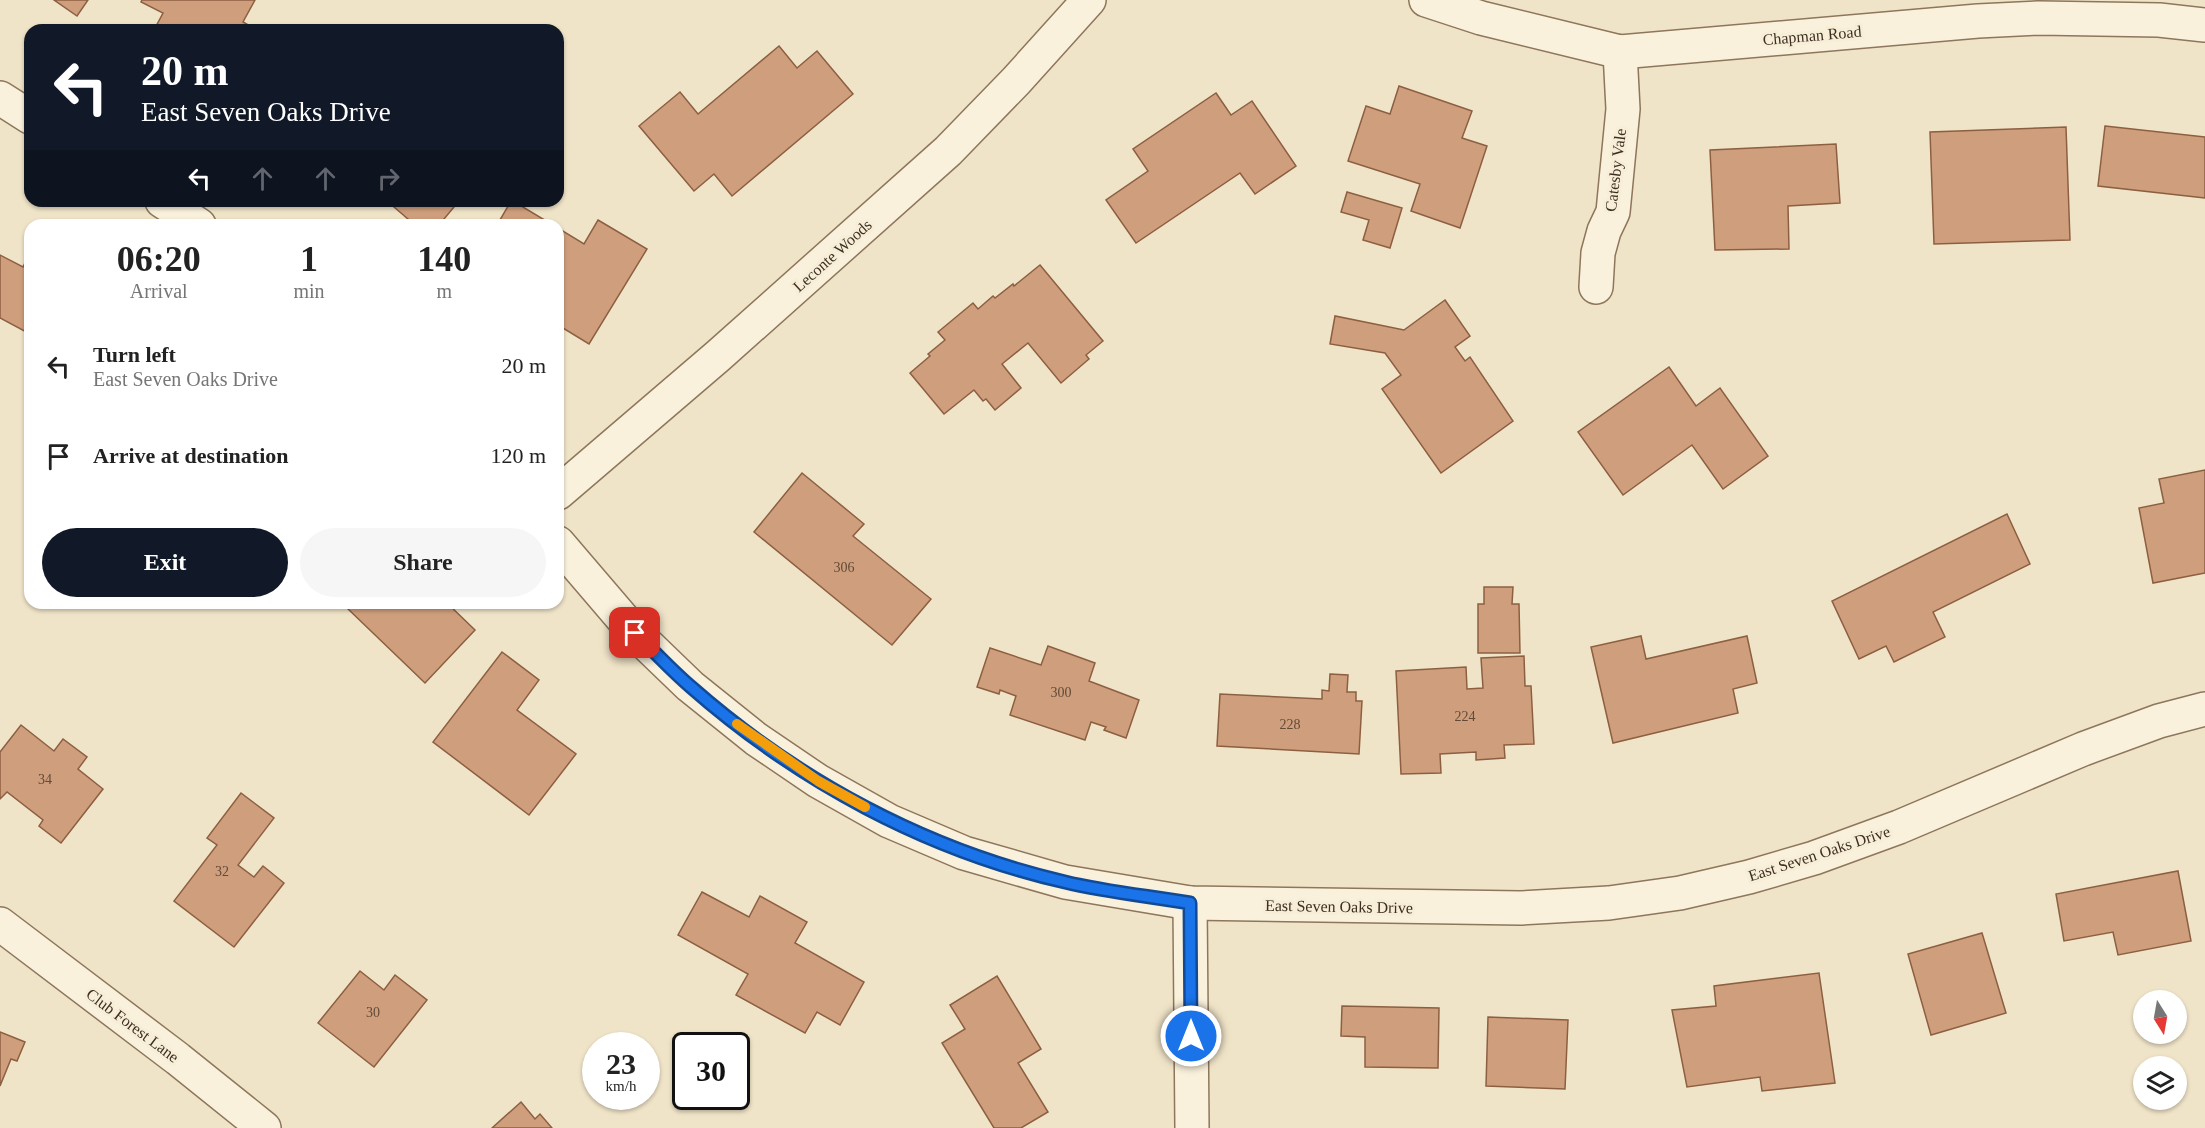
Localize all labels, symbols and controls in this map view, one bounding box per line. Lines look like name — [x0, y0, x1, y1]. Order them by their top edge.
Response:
street label: Chapman Road — [1762, 23, 1862, 49]
icon: left — [42, 48, 120, 126]
text: 20 m — [141, 48, 229, 94]
text: East Seven Oaks Drive — [141, 97, 391, 127]
street label: Catesby Vale — [1602, 127, 1630, 213]
icon: left — [183, 162, 216, 195]
icon: ahead — [246, 162, 279, 195]
icon: ahead — [309, 162, 342, 195]
icon: right — [372, 162, 405, 195]
street label: Leconte Woods — [790, 216, 875, 295]
text: 06:20 — [117, 239, 201, 279]
text: 1 — [300, 239, 318, 279]
text: 140 — [417, 239, 471, 279]
text: Arrival — [130, 280, 188, 302]
text: min — [293, 280, 325, 302]
text: m — [437, 280, 452, 302]
text: Turn left — [93, 342, 176, 367]
icon: left — [42, 350, 75, 383]
text: 20 m — [501, 353, 546, 378]
text: East Seven Oaks Drive — [93, 368, 278, 390]
icon: arrive — [42, 440, 75, 473]
text: Arrive at destination — [93, 443, 289, 468]
text: 120 m — [490, 443, 546, 468]
button: Exit — [42, 528, 288, 597]
button: Share — [300, 528, 546, 597]
house number: 306 — [834, 560, 855, 575]
pin — [609, 607, 660, 658]
icon: arrive — [618, 616, 651, 649]
house number: 300 — [1051, 685, 1072, 700]
house number: 224 — [1455, 709, 1476, 724]
house number: 228 — [1280, 717, 1301, 732]
house number: 34 — [38, 772, 52, 787]
street label: East Seven Oaks Drive — [1746, 823, 1892, 884]
house number: 32 — [215, 864, 229, 879]
street label: East Seven Oaks Drive — [1265, 897, 1413, 916]
street label: Club Forest Lane — [83, 985, 182, 1066]
north arrow — [2133, 990, 2187, 1044]
map controls — [2133, 990, 2187, 1110]
position arrow — [1159, 1004, 1223, 1068]
house number: 30 — [366, 1005, 380, 1020]
speed limit sign: 30 — [672, 1032, 750, 1110]
text: 23 — [606, 1047, 636, 1080]
button: layers — [2133, 1056, 2187, 1110]
text: km/h — [606, 1078, 636, 1094]

